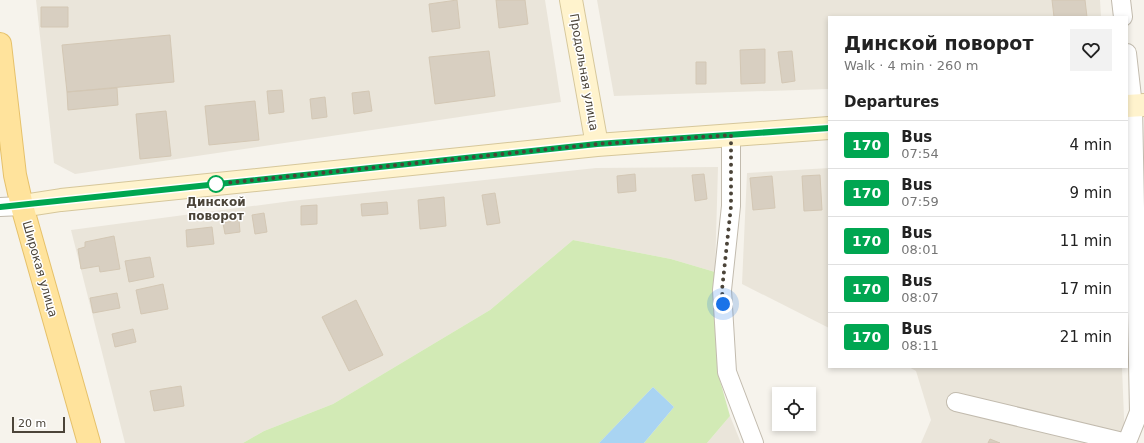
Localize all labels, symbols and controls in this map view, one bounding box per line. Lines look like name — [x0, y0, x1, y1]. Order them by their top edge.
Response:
street label: Продольная улица — [567, 12, 601, 132]
button: heart — [1070, 29, 1112, 71]
text: Динской поворот — [844, 32, 1033, 54]
text: Walk · 4 min · 260 m — [844, 58, 978, 73]
text: Departures — [844, 93, 939, 111]
text: Bus — [901, 128, 932, 146]
text: 4 min — [1069, 136, 1112, 154]
text: 170 — [852, 137, 881, 153]
text: 07:54 — [901, 146, 939, 161]
marker: Динской поворот — [207, 175, 225, 193]
text: Bus — [901, 176, 932, 194]
text: 9 min — [1069, 184, 1112, 202]
text: 170 — [852, 185, 881, 201]
text: 07:59 — [901, 194, 939, 209]
place label: Динской поворот — [186, 195, 246, 223]
street label: Широкая улица — [20, 219, 60, 319]
text: Bus — [901, 224, 932, 242]
text: 11 min — [1060, 232, 1112, 250]
text: 170 — [852, 233, 881, 249]
text: 08:01 — [901, 242, 939, 257]
text: Bus — [901, 272, 932, 290]
text: 17 min — [1060, 280, 1112, 298]
text: 170 — [852, 281, 881, 297]
text: 08:07 — [901, 290, 939, 305]
your location — [713, 294, 733, 314]
text: Bus — [901, 320, 932, 338]
text: 21 min — [1060, 328, 1112, 346]
text: 170 — [852, 329, 881, 345]
text: 08:11 — [901, 338, 939, 353]
map controls — [772, 387, 816, 431]
button: locate — [772, 387, 816, 431]
scale bar — [12, 415, 65, 434]
text: 20 m — [18, 417, 46, 430]

